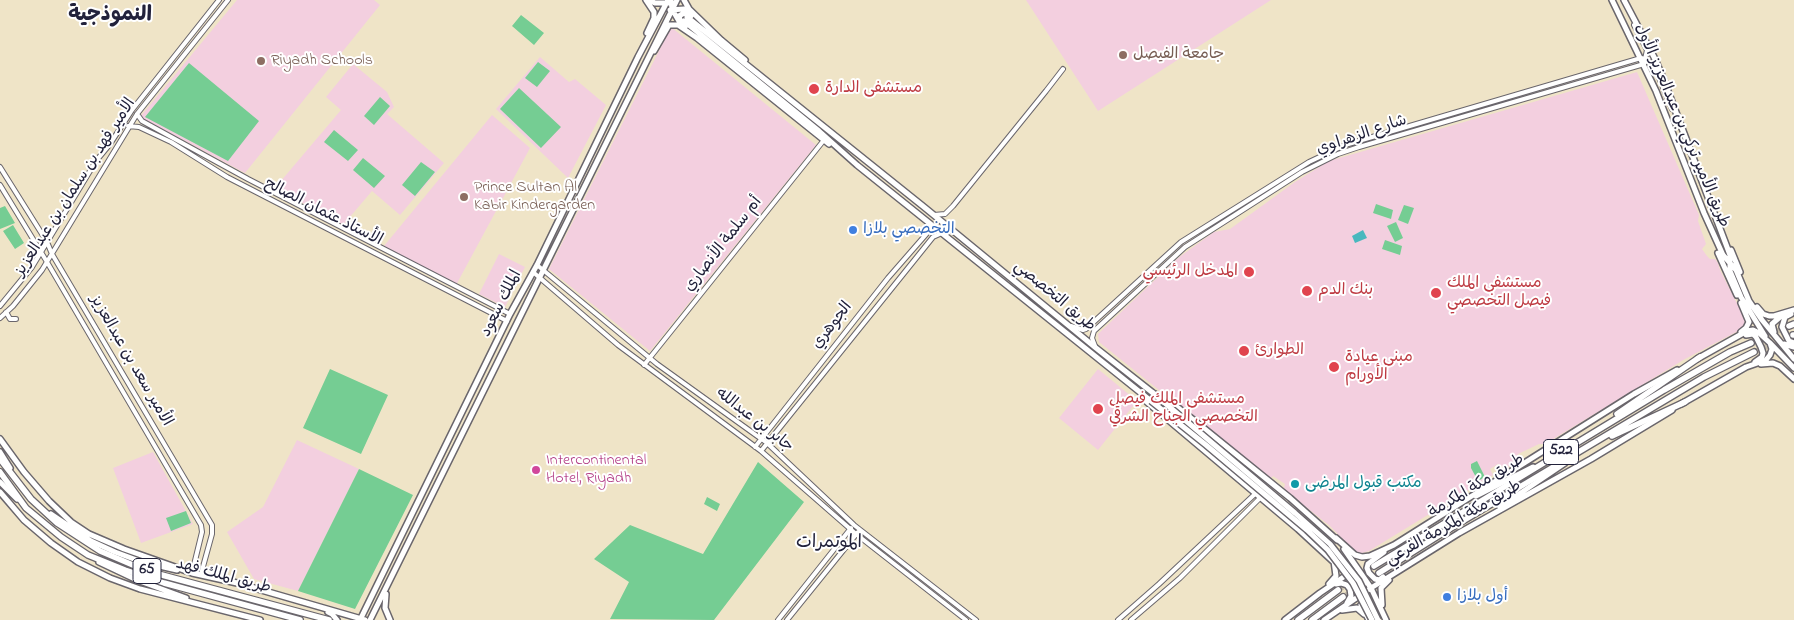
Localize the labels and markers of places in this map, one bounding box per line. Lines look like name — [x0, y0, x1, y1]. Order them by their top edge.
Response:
place label: جامعة الفيصل — [1133, 45, 1224, 65]
marker: جامعة الفيصل — [1117, 49, 1129, 61]
place label: Riyadh Schools — [271, 51, 373, 71]
marker: Riyadh Schools — [255, 55, 267, 67]
place label: مستشفى الدارة — [825, 79, 922, 99]
marker: مستشفى الدارة — [807, 82, 821, 96]
place label: Prince Sultan Al Kabir Kindergarden — [474, 178, 595, 216]
marker: Prince Sultan Al Kabir Kindergarden — [458, 191, 470, 203]
place label: التخصصي بلازا — [863, 220, 955, 240]
marker: التخصصي بلازا — [847, 224, 859, 236]
place label: المدخل الرئيسي — [1142, 262, 1238, 282]
marker: المدخل الرئيسي — [1242, 265, 1256, 279]
place label: مستشفى الملك فيصل التخصصي — [1447, 274, 1551, 312]
place label: بنك الدم — [1318, 281, 1373, 301]
marker: بنك الدم — [1300, 284, 1314, 298]
marker: مستشفى الملك فيصل التخصصي — [1429, 286, 1443, 300]
place label: الطوارئ — [1255, 341, 1304, 361]
marker: الطوارئ — [1237, 344, 1251, 358]
place label: مبنى عيادة الأورام — [1345, 348, 1413, 386]
marker: مبنى عيادة الأورام — [1327, 360, 1341, 374]
place label: مستشفى الملك فيصل التخصصي الجناح الشرقي — [1109, 390, 1258, 428]
marker: مستشفى الملك فيصل التخصصي الجناح الشرقي — [1091, 402, 1105, 416]
place label: Intercontinental Hotel, Riyadh — [546, 451, 646, 489]
marker: Intercontinental Hotel, Riyadh — [530, 464, 542, 476]
place label: مكتب قبول المرضى — [1305, 474, 1422, 494]
marker: مكتب قبول المرضى — [1289, 478, 1301, 490]
place label: أول بلازا — [1457, 587, 1508, 607]
marker: أول بلازا — [1441, 591, 1453, 603]

